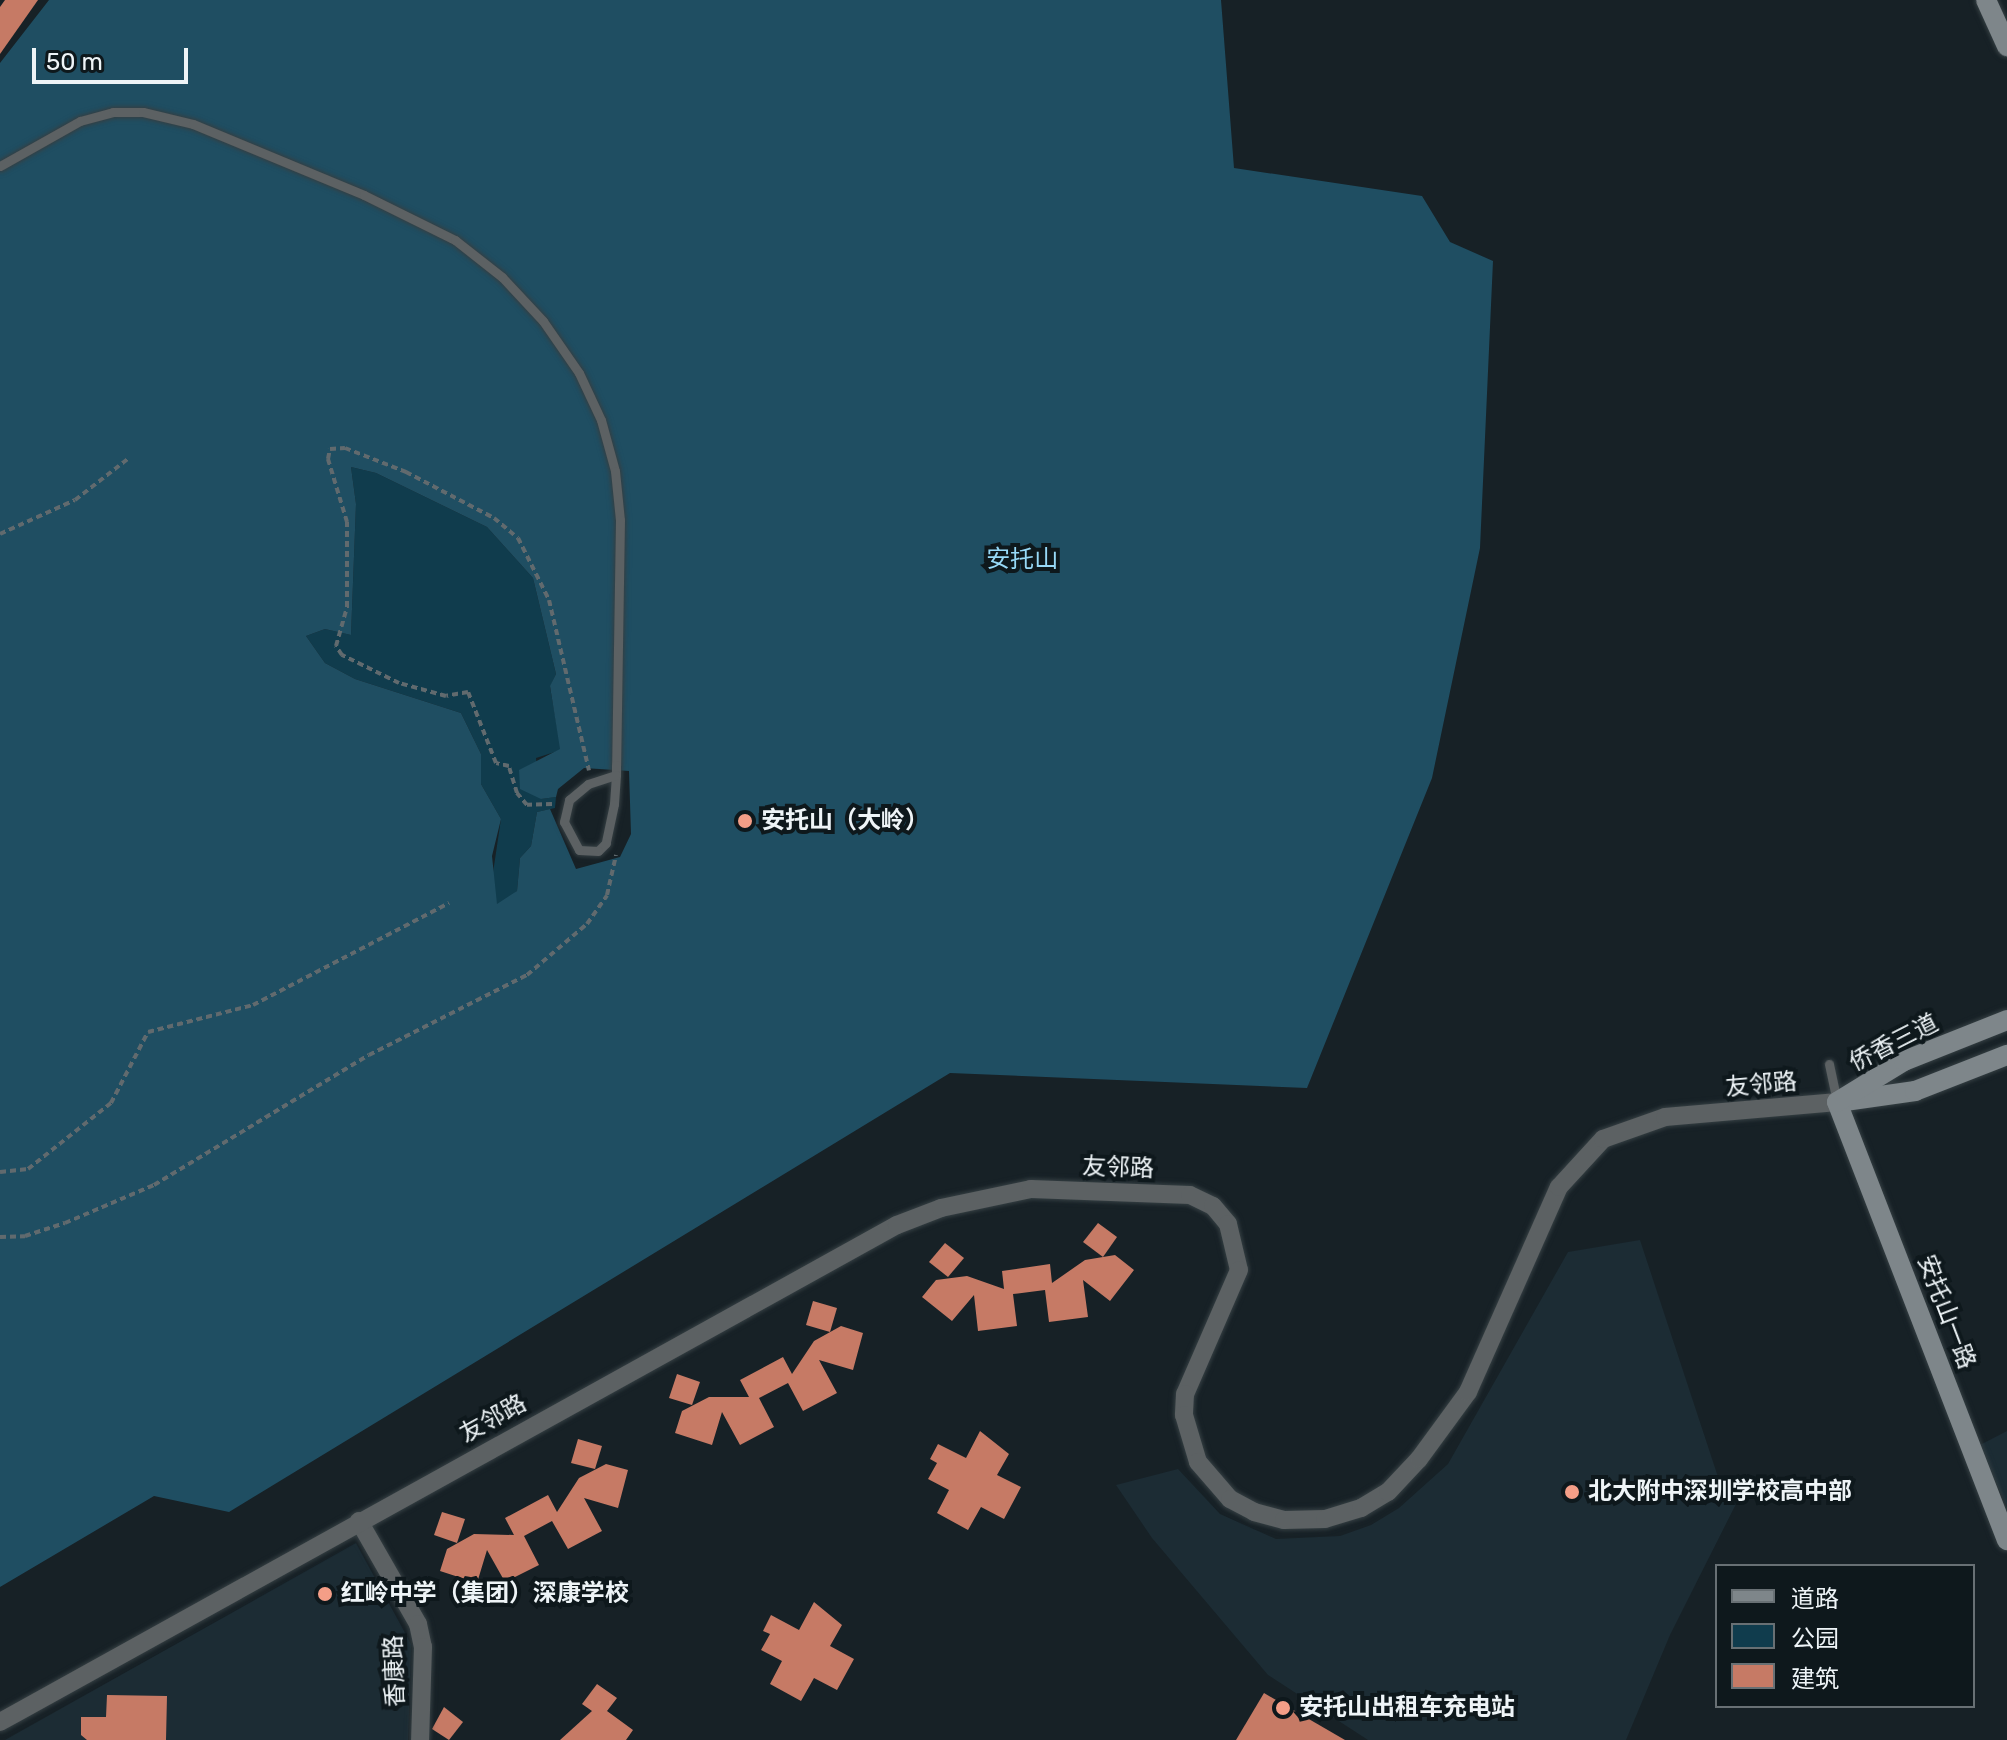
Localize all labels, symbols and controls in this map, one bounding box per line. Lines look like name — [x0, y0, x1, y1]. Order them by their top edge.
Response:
scale bar — [36, 32, 192, 82]
text: 50 m — [46, 48, 103, 76]
park label: 安托山 — [986, 546, 1058, 574]
place label: 安托山（大岭） — [761, 807, 929, 835]
marker: 安托山（大岭） — [736, 812, 754, 830]
street label: 侨香三道 — [1845, 1008, 1943, 1078]
street label: 友邻路 — [1724, 1068, 1798, 1102]
street label: 友邻路 — [1082, 1152, 1154, 1184]
street label: 安托山一路 — [1911, 1251, 1981, 1373]
street label: 友邻路 — [455, 1389, 531, 1449]
place label: 北大附中深圳学校高中部 — [1588, 1478, 1852, 1506]
marker: 北大附中深圳学校高中部 — [1563, 1483, 1581, 1501]
legend — [1715, 1564, 1975, 1708]
place label: 红岭中学（集团）深康学校 — [341, 1580, 629, 1608]
marker: 红岭中学（集团）深康学校 — [316, 1585, 334, 1603]
text: 道路 — [1791, 1585, 1839, 1613]
text: 公园 — [1791, 1625, 1839, 1653]
street label: 香康路 — [379, 1635, 411, 1707]
text: 建筑 — [1791, 1665, 1839, 1693]
place label: 安托山出租车充电站 — [1299, 1694, 1515, 1722]
marker: 安托山出租车充电站 — [1274, 1699, 1292, 1717]

